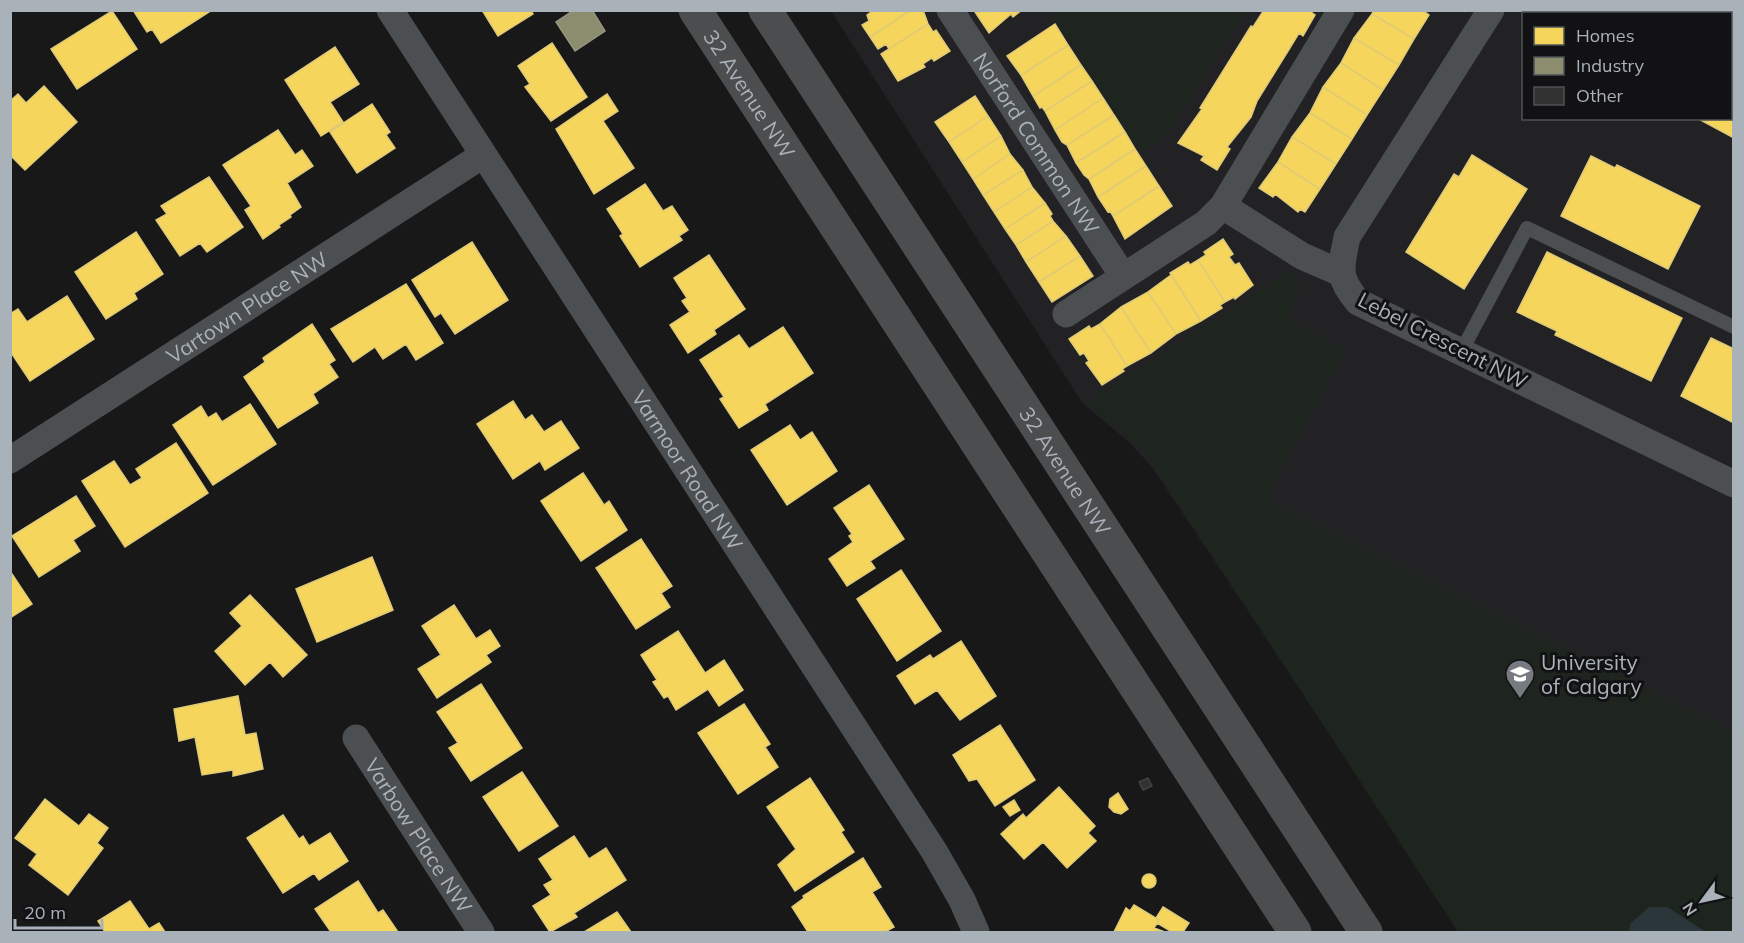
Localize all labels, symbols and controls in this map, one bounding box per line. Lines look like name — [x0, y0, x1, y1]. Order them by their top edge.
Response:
legend — [1522, 12, 1732, 120]
text: Homes — [1576, 24, 1635, 47]
street label: 32 Avenue NW — [698, 25, 801, 163]
street label: Norford Common NW — [968, 47, 1105, 239]
text: Industry — [1576, 54, 1645, 77]
text: Other — [1576, 84, 1624, 107]
street label: Vartown Place NW — [161, 246, 333, 369]
street label: Lebel Crescent NW — [1354, 286, 1532, 394]
street label: Varmoor Road NW — [626, 385, 749, 555]
street label: 32 Avenue NW — [1014, 401, 1117, 540]
place label: University of Calgary — [1541, 649, 1642, 699]
school or university icon: University of Calgary — [1504, 658, 1536, 700]
street label: Varbow Place NW — [359, 753, 478, 918]
north arrow — [1672, 871, 1732, 931]
scale bar — [15, 892, 102, 930]
text: N — [1678, 899, 1701, 920]
text: 20 m — [24, 901, 66, 924]

